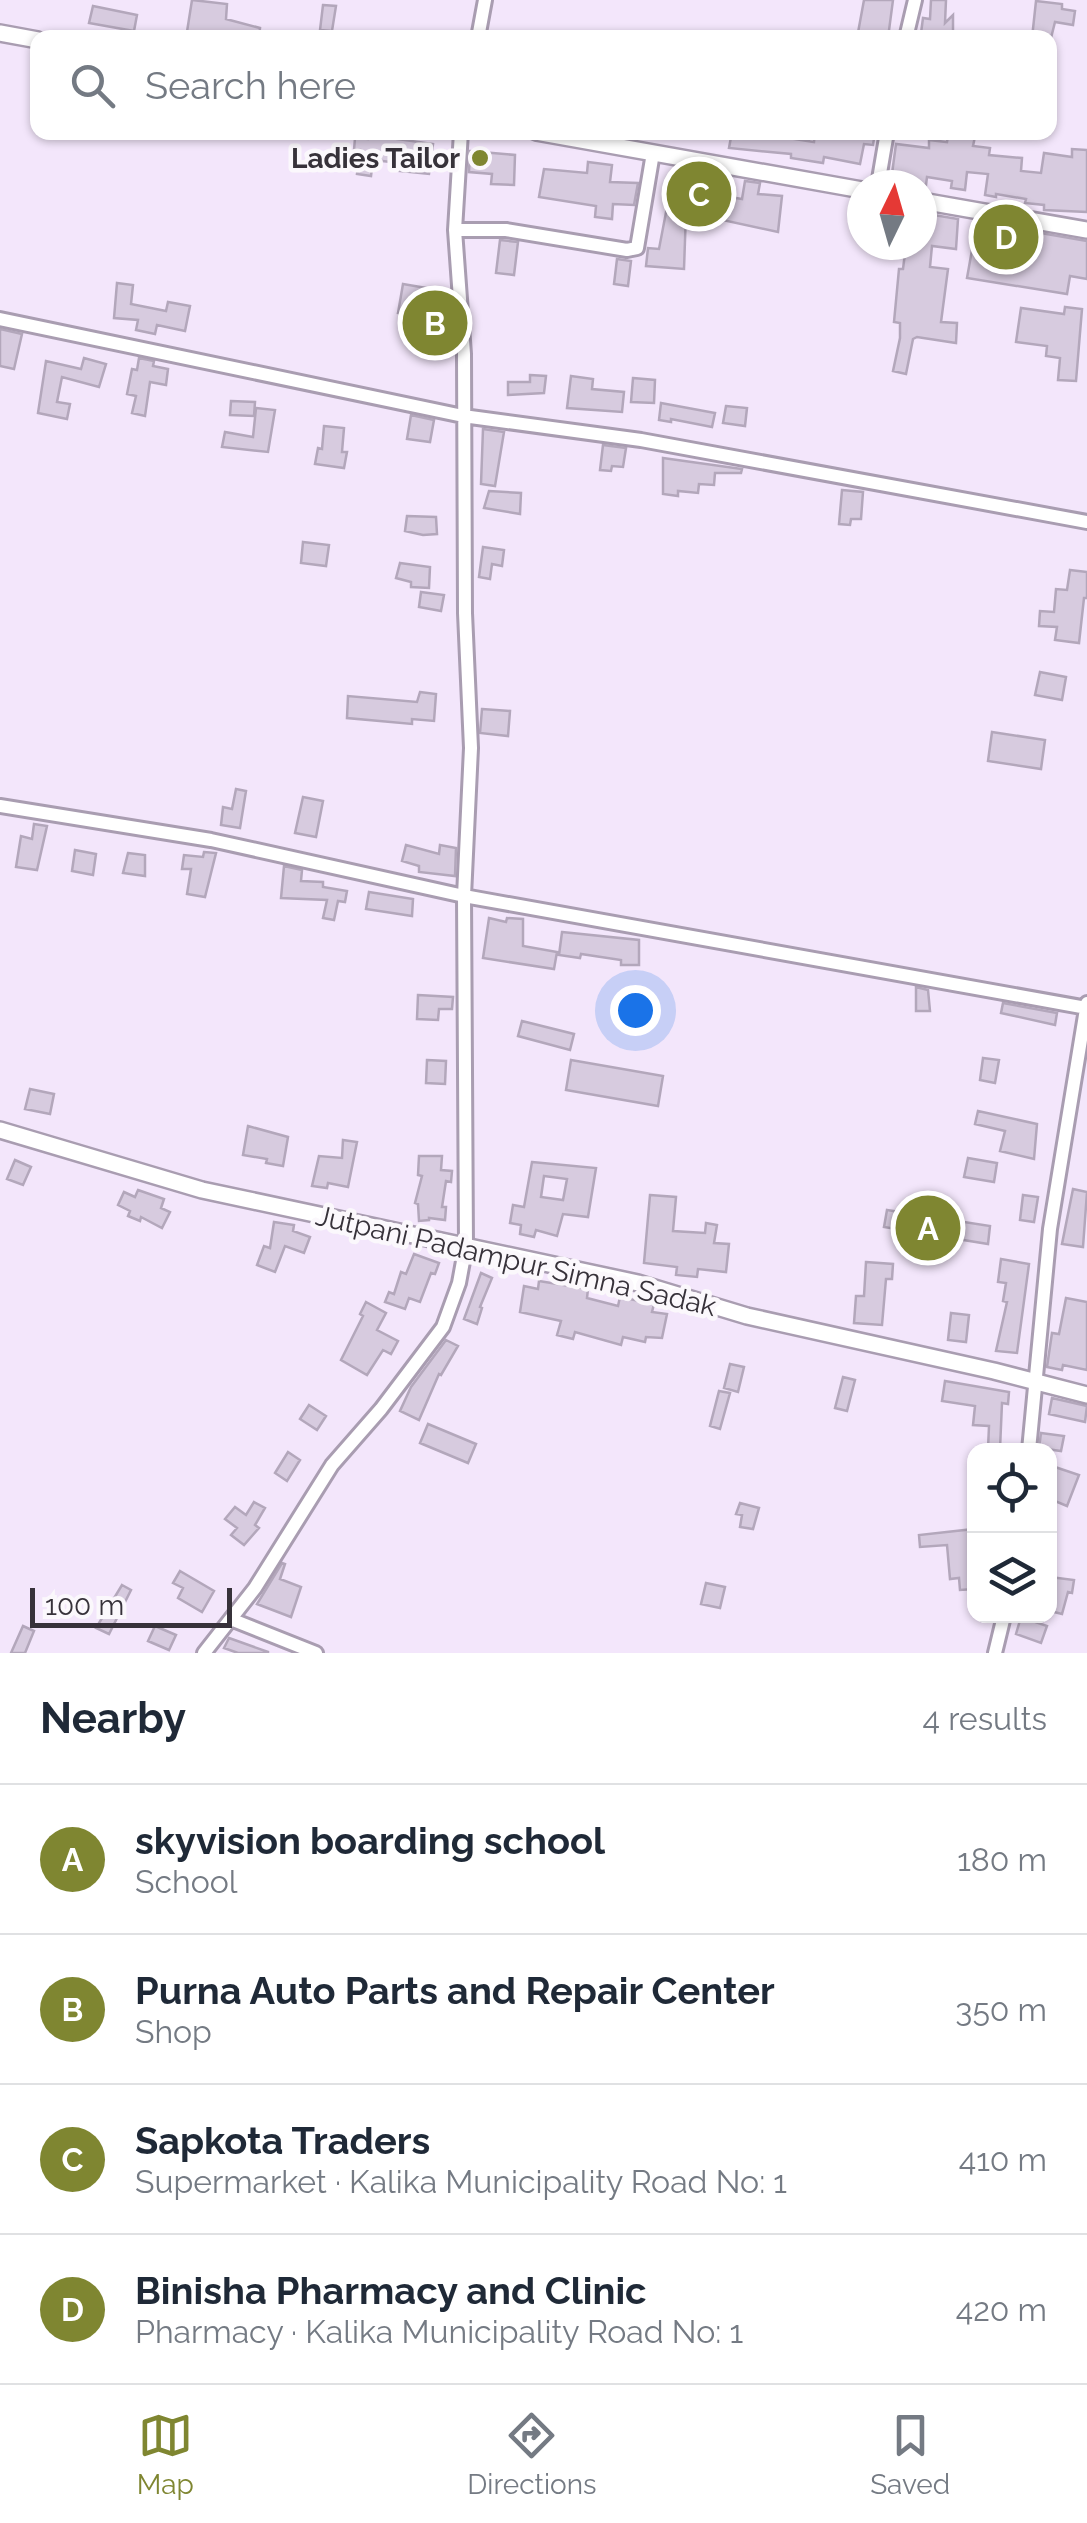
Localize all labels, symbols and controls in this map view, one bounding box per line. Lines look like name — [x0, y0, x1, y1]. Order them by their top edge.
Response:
search box — [30, 30, 1057, 140]
icon: search — [65, 58, 120, 113]
text: Search here — [145, 63, 356, 108]
place label: Ladies Tailor — [291, 142, 460, 175]
marker: Ladies Tailor — [469, 147, 491, 169]
pin: C — [666, 156, 732, 232]
north arrow — [847, 170, 937, 260]
pin: D — [974, 200, 1038, 274]
pin: B — [402, 286, 468, 360]
your location — [610, 985, 661, 1036]
pin: A — [896, 1190, 960, 1266]
street label: Jutpani Padampur Simna Sadak — [313, 1199, 720, 1323]
map controls — [967, 1443, 1057, 1623]
button: locate — [967, 1443, 1057, 1533]
button: layers — [967, 1533, 1057, 1623]
scale bar — [30, 1583, 232, 1628]
text: 100 m — [45, 1589, 124, 1622]
text: Nearby — [40, 1694, 186, 1743]
text: 4 results — [923, 1700, 1047, 1737]
text: skyvision boarding school — [135, 1818, 605, 1863]
text: A — [62, 1841, 83, 1878]
text: 180 m — [957, 1841, 1047, 1878]
text: School — [135, 1863, 237, 1900]
text: Purna Auto Parts and Repair Center — [135, 1968, 775, 2013]
text: B — [62, 1991, 83, 2028]
text: 350 m — [955, 1991, 1047, 2028]
text: Shop — [135, 2013, 212, 2050]
text: Sapkota Traders — [135, 2118, 430, 2163]
text: C — [62, 2141, 83, 2178]
text: 410 m — [959, 2141, 1047, 2178]
text: Supermarket · Kalika Municipality Road No: 1 — [135, 2163, 787, 2200]
text: Binisha Pharmacy and Clinic — [135, 2268, 647, 2313]
text: D — [61, 2291, 84, 2328]
text: 420 m — [956, 2291, 1047, 2328]
text: Pharmacy · Kalika Municipality Road No: 1 — [135, 2313, 743, 2350]
tab: Map — [137, 2408, 194, 2501]
tab: Directions — [467, 2408, 597, 2501]
tab: Saved — [870, 2408, 950, 2501]

